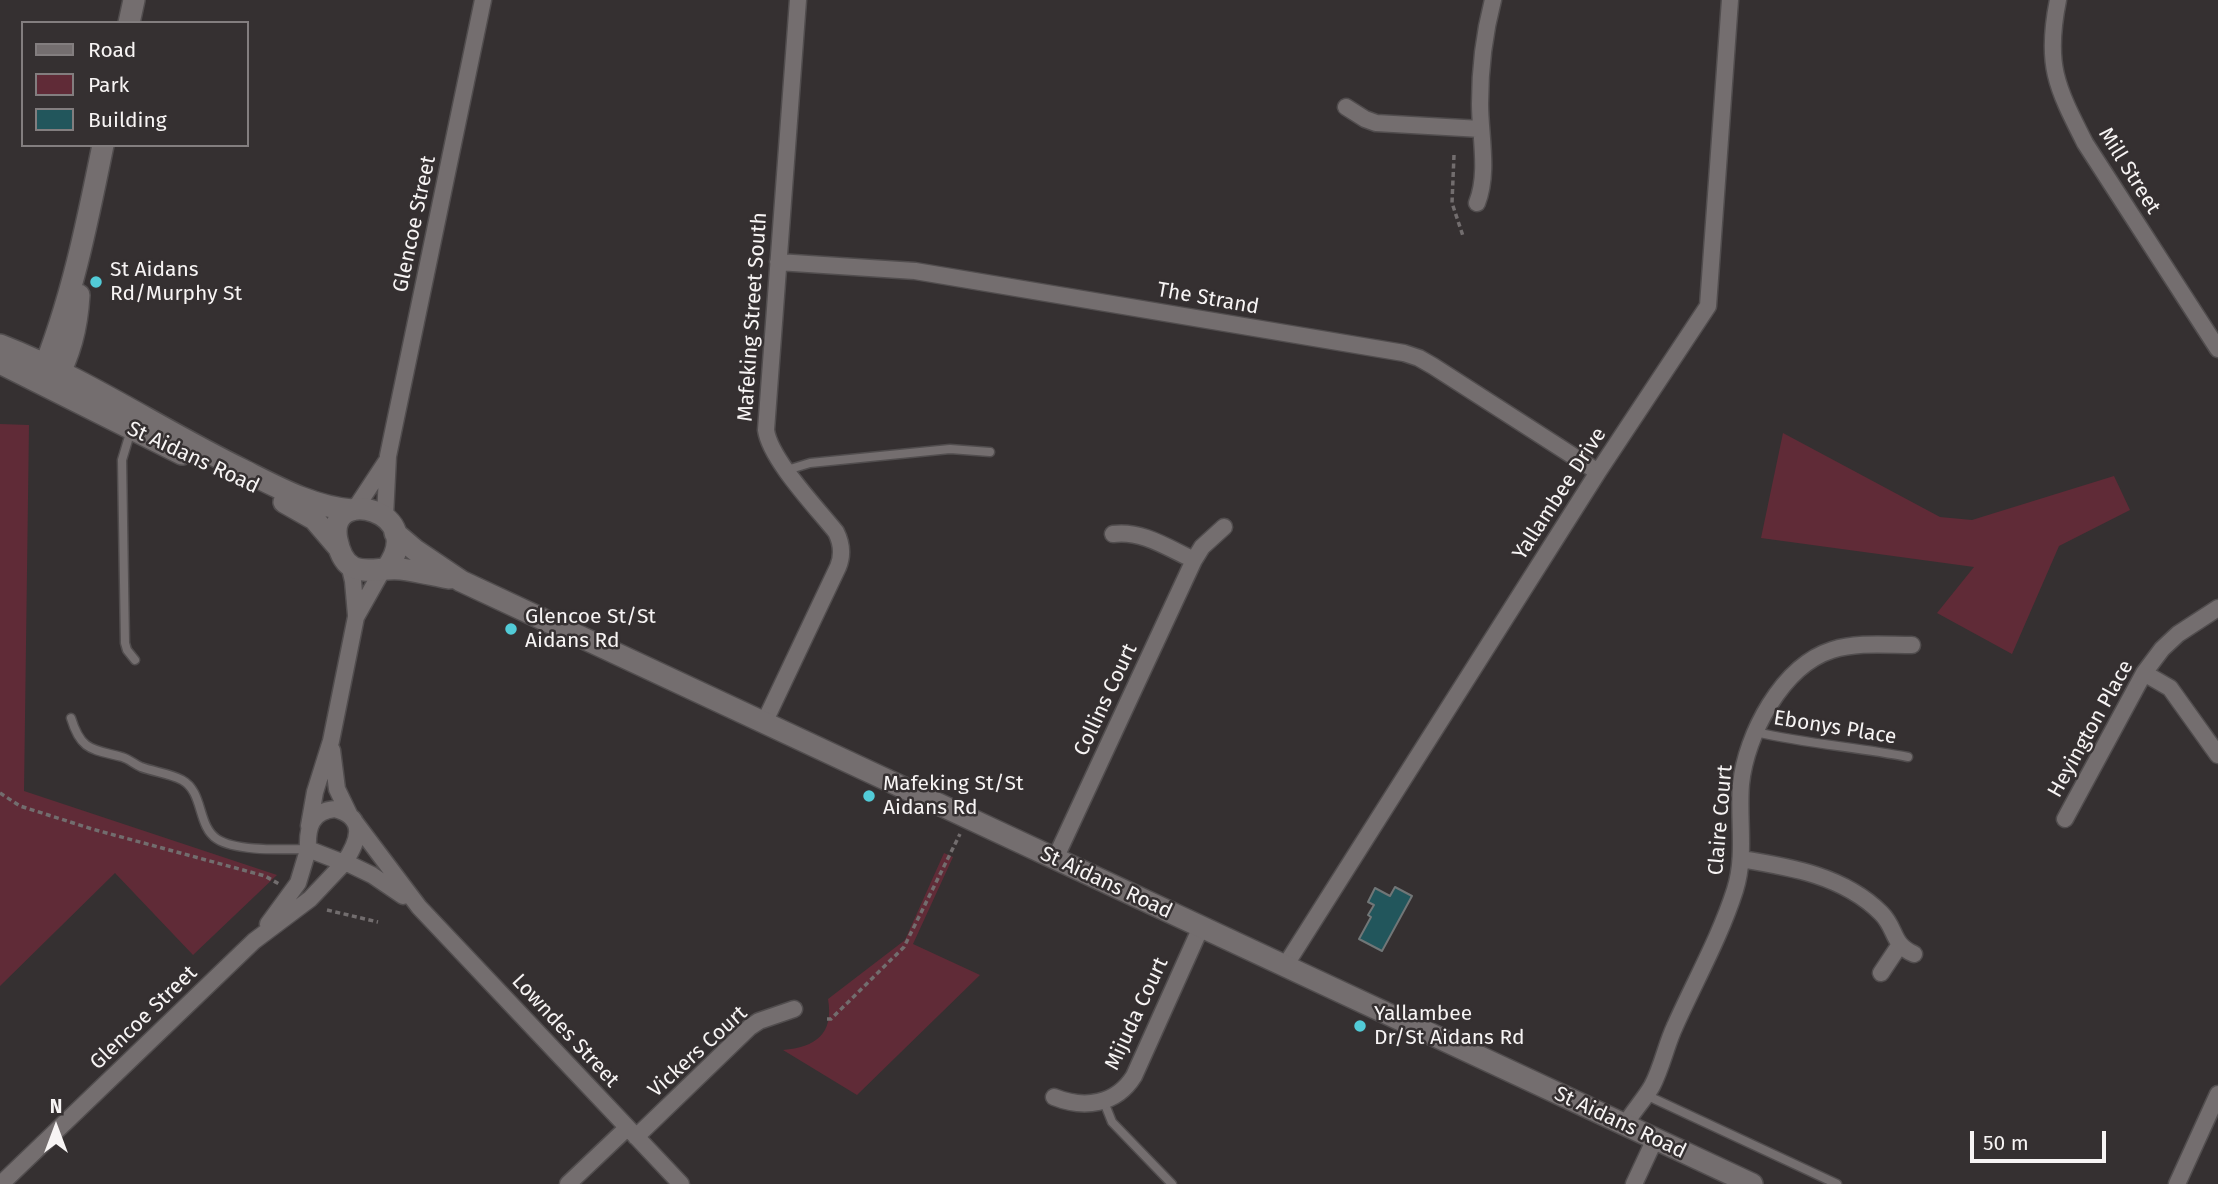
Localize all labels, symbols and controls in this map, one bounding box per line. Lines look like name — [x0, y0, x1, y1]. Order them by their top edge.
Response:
legend — [21, 21, 248, 147]
text: Road — [88, 37, 136, 63]
text: Park — [88, 72, 129, 98]
text: Building — [88, 107, 167, 133]
street label: Mill Street — [2093, 123, 2165, 219]
street label: Glencoe Street — [388, 153, 442, 295]
street label: Mafeking Street South — [733, 211, 773, 423]
place label: St Aidans Rd/Murphy St — [110, 257, 242, 307]
marker: St Aidans Rd/Murphy St — [88, 274, 104, 290]
street label: The Strand — [1155, 278, 1261, 320]
street label: St Aidans Road — [123, 416, 263, 500]
street label: Yallambee Drive — [1508, 423, 1612, 565]
place label: Glencoe St/St Aidans Rd — [525, 604, 656, 654]
marker: Glencoe St/St Aidans Rd — [503, 621, 519, 637]
street label: Collins Court — [1069, 640, 1143, 760]
street label: Heyington Place — [2043, 656, 2139, 802]
street label: Ebonys Place — [1772, 706, 1898, 750]
street label: Claire Court — [1704, 764, 1738, 876]
place label: Mafeking St/St Aidans Rd — [883, 771, 1023, 821]
marker: Mafeking St/St Aidans Rd — [861, 788, 877, 804]
street label: St Aidans Road — [1036, 841, 1176, 925]
street label: Mijuda Court — [1100, 954, 1174, 1074]
street label: Glencoe Street — [85, 961, 203, 1075]
street label: Lowndes Street — [506, 969, 624, 1093]
street label: Vickers Court — [643, 1001, 753, 1103]
place label: Yallambee Dr/St Aidans Rd — [1374, 1001, 1524, 1051]
marker: Yallambee Dr/St Aidans Rd — [1352, 1018, 1368, 1034]
street label: St Aidans Road — [1550, 1081, 1690, 1165]
north arrow — [21, 1093, 91, 1163]
text: N — [50, 1095, 62, 1118]
scale bar — [1973, 1118, 2110, 1162]
text: 50 m — [1983, 1130, 2029, 1156]

